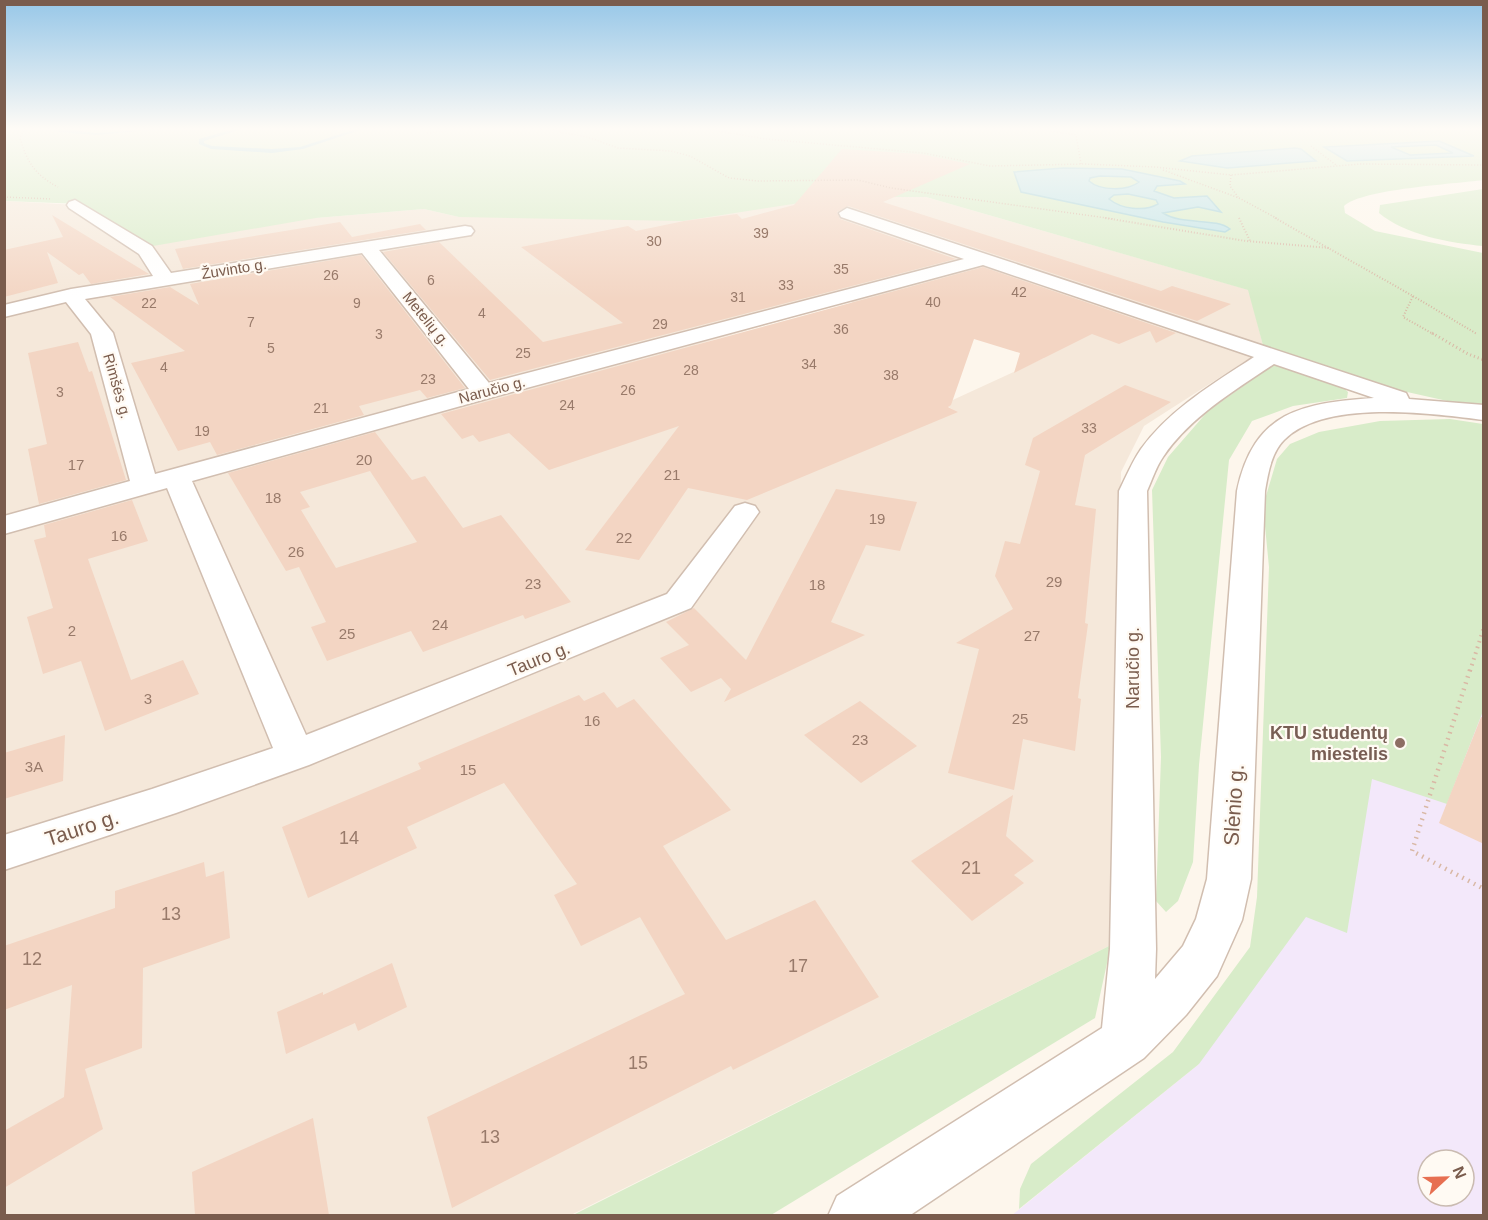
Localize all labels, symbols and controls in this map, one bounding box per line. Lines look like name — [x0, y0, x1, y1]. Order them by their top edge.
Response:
house number: 39 — [753, 225, 769, 241]
house number: 30 — [646, 233, 662, 249]
street label: Žuvinto g. — [200, 255, 268, 282]
house number: 35 — [833, 261, 849, 277]
house number: 26 — [323, 267, 339, 283]
house number: 6 — [427, 272, 435, 288]
house number: 33 — [778, 277, 794, 293]
house number: 42 — [1011, 284, 1027, 300]
street label: Metelių g. — [399, 288, 453, 349]
house number: 31 — [730, 289, 746, 305]
house number: 40 — [925, 294, 941, 310]
house number: 22 — [141, 295, 157, 311]
house number: 9 — [353, 295, 361, 311]
house number: 4 — [478, 305, 486, 321]
house number: 7 — [247, 314, 255, 330]
house number: 29 — [652, 316, 668, 332]
house number: 36 — [833, 321, 849, 337]
house number: 3 — [375, 326, 383, 342]
house number: 5 — [267, 340, 275, 356]
house number: 25 — [515, 345, 531, 361]
street label: Rimšės g. — [100, 351, 135, 420]
house number: 34 — [801, 356, 817, 372]
house number: 4 — [160, 359, 168, 375]
house number: 28 — [683, 362, 699, 378]
house number: 38 — [883, 367, 899, 383]
house number: 23 — [420, 371, 436, 387]
street label: Naručio g. — [457, 372, 527, 407]
house number: 26 — [620, 382, 636, 398]
house number: 3 — [56, 384, 64, 400]
house number: 24 — [559, 397, 575, 413]
house number: 21 — [313, 400, 329, 416]
house number: 33 — [1081, 420, 1097, 436]
house number: 19 — [194, 423, 210, 439]
house number: 20 — [356, 451, 372, 468]
house number: 17 — [68, 456, 84, 473]
house number: 21 — [664, 466, 680, 483]
house number: 18 — [265, 489, 281, 506]
house number: 19 — [869, 510, 885, 527]
house number: 16 — [111, 527, 127, 544]
house number: 22 — [616, 529, 632, 546]
house number: 26 — [288, 543, 304, 560]
house number: 29 — [1046, 573, 1062, 590]
house number: 23 — [525, 575, 541, 592]
house number: 18 — [809, 576, 825, 593]
house number: 24 — [432, 616, 448, 633]
house number: 2 — [68, 622, 76, 639]
house number: 25 — [339, 625, 355, 642]
house number: 27 — [1024, 627, 1040, 644]
street label: Naručio g. — [1123, 627, 1143, 709]
street label: Tauro g. — [505, 638, 573, 680]
house number: 3 — [144, 690, 152, 707]
house number: 25 — [1012, 710, 1028, 727]
house number: 16 — [584, 712, 600, 729]
place label: KTU studentų miestelis — [1270, 723, 1388, 764]
house number: 23 — [852, 731, 868, 748]
marker: KTU studentų miestelis — [1393, 736, 1407, 750]
house number: 3A — [25, 758, 43, 775]
house number: 15 — [460, 761, 476, 778]
street label: Slėnio g. — [1219, 763, 1248, 847]
street label: Tauro g. — [42, 805, 121, 850]
house number: 14 — [339, 828, 359, 848]
house number: 21 — [961, 858, 981, 878]
house number: 13 — [161, 904, 181, 924]
house number: 12 — [22, 949, 42, 969]
house number: 17 — [788, 956, 808, 976]
house number: 15 — [628, 1053, 648, 1073]
house number: 13 — [480, 1127, 500, 1147]
north arrow — [1416, 1148, 1476, 1208]
text: N — [1449, 1164, 1469, 1181]

